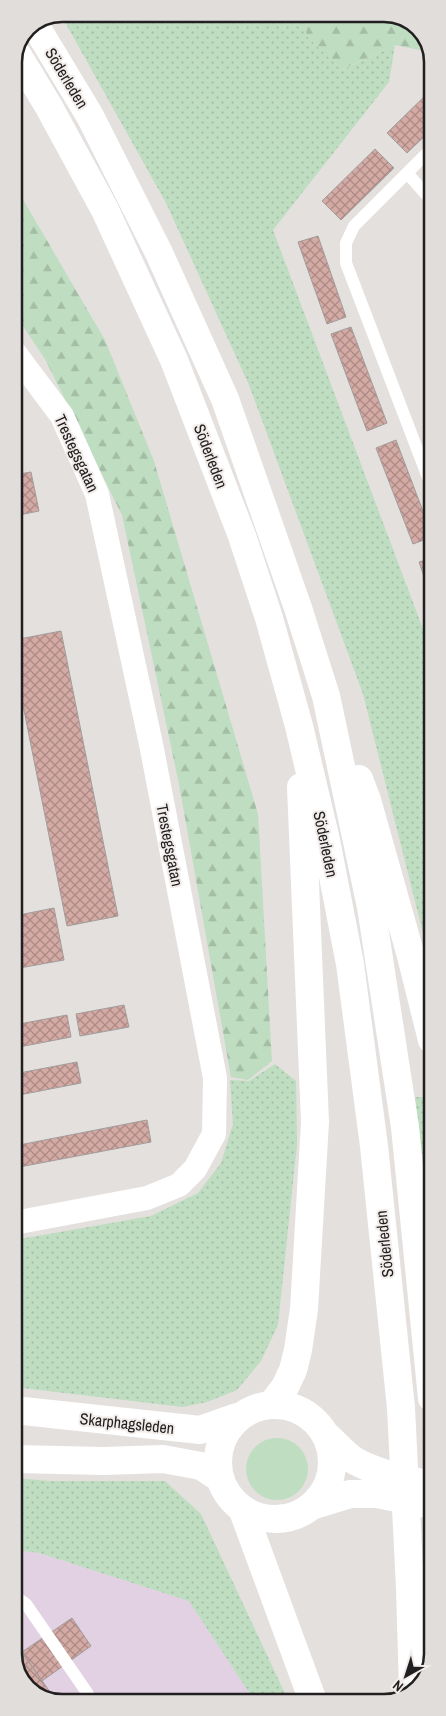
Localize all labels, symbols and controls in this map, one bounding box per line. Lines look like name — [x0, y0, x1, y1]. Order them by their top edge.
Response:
street label: Söderleden — [40, 44, 94, 112]
street label: Trestegsgatan — [49, 411, 105, 495]
street label: Söderleden — [189, 421, 233, 491]
street label: Trestegsgatan — [151, 802, 189, 888]
street label: Söderleden — [308, 809, 344, 879]
street label: Söderleden — [370, 1209, 398, 1279]
street label: Skarphagsleden — [79, 1407, 175, 1439]
north arrow — [381, 1651, 431, 1701]
text: N — [389, 1676, 407, 1696]

